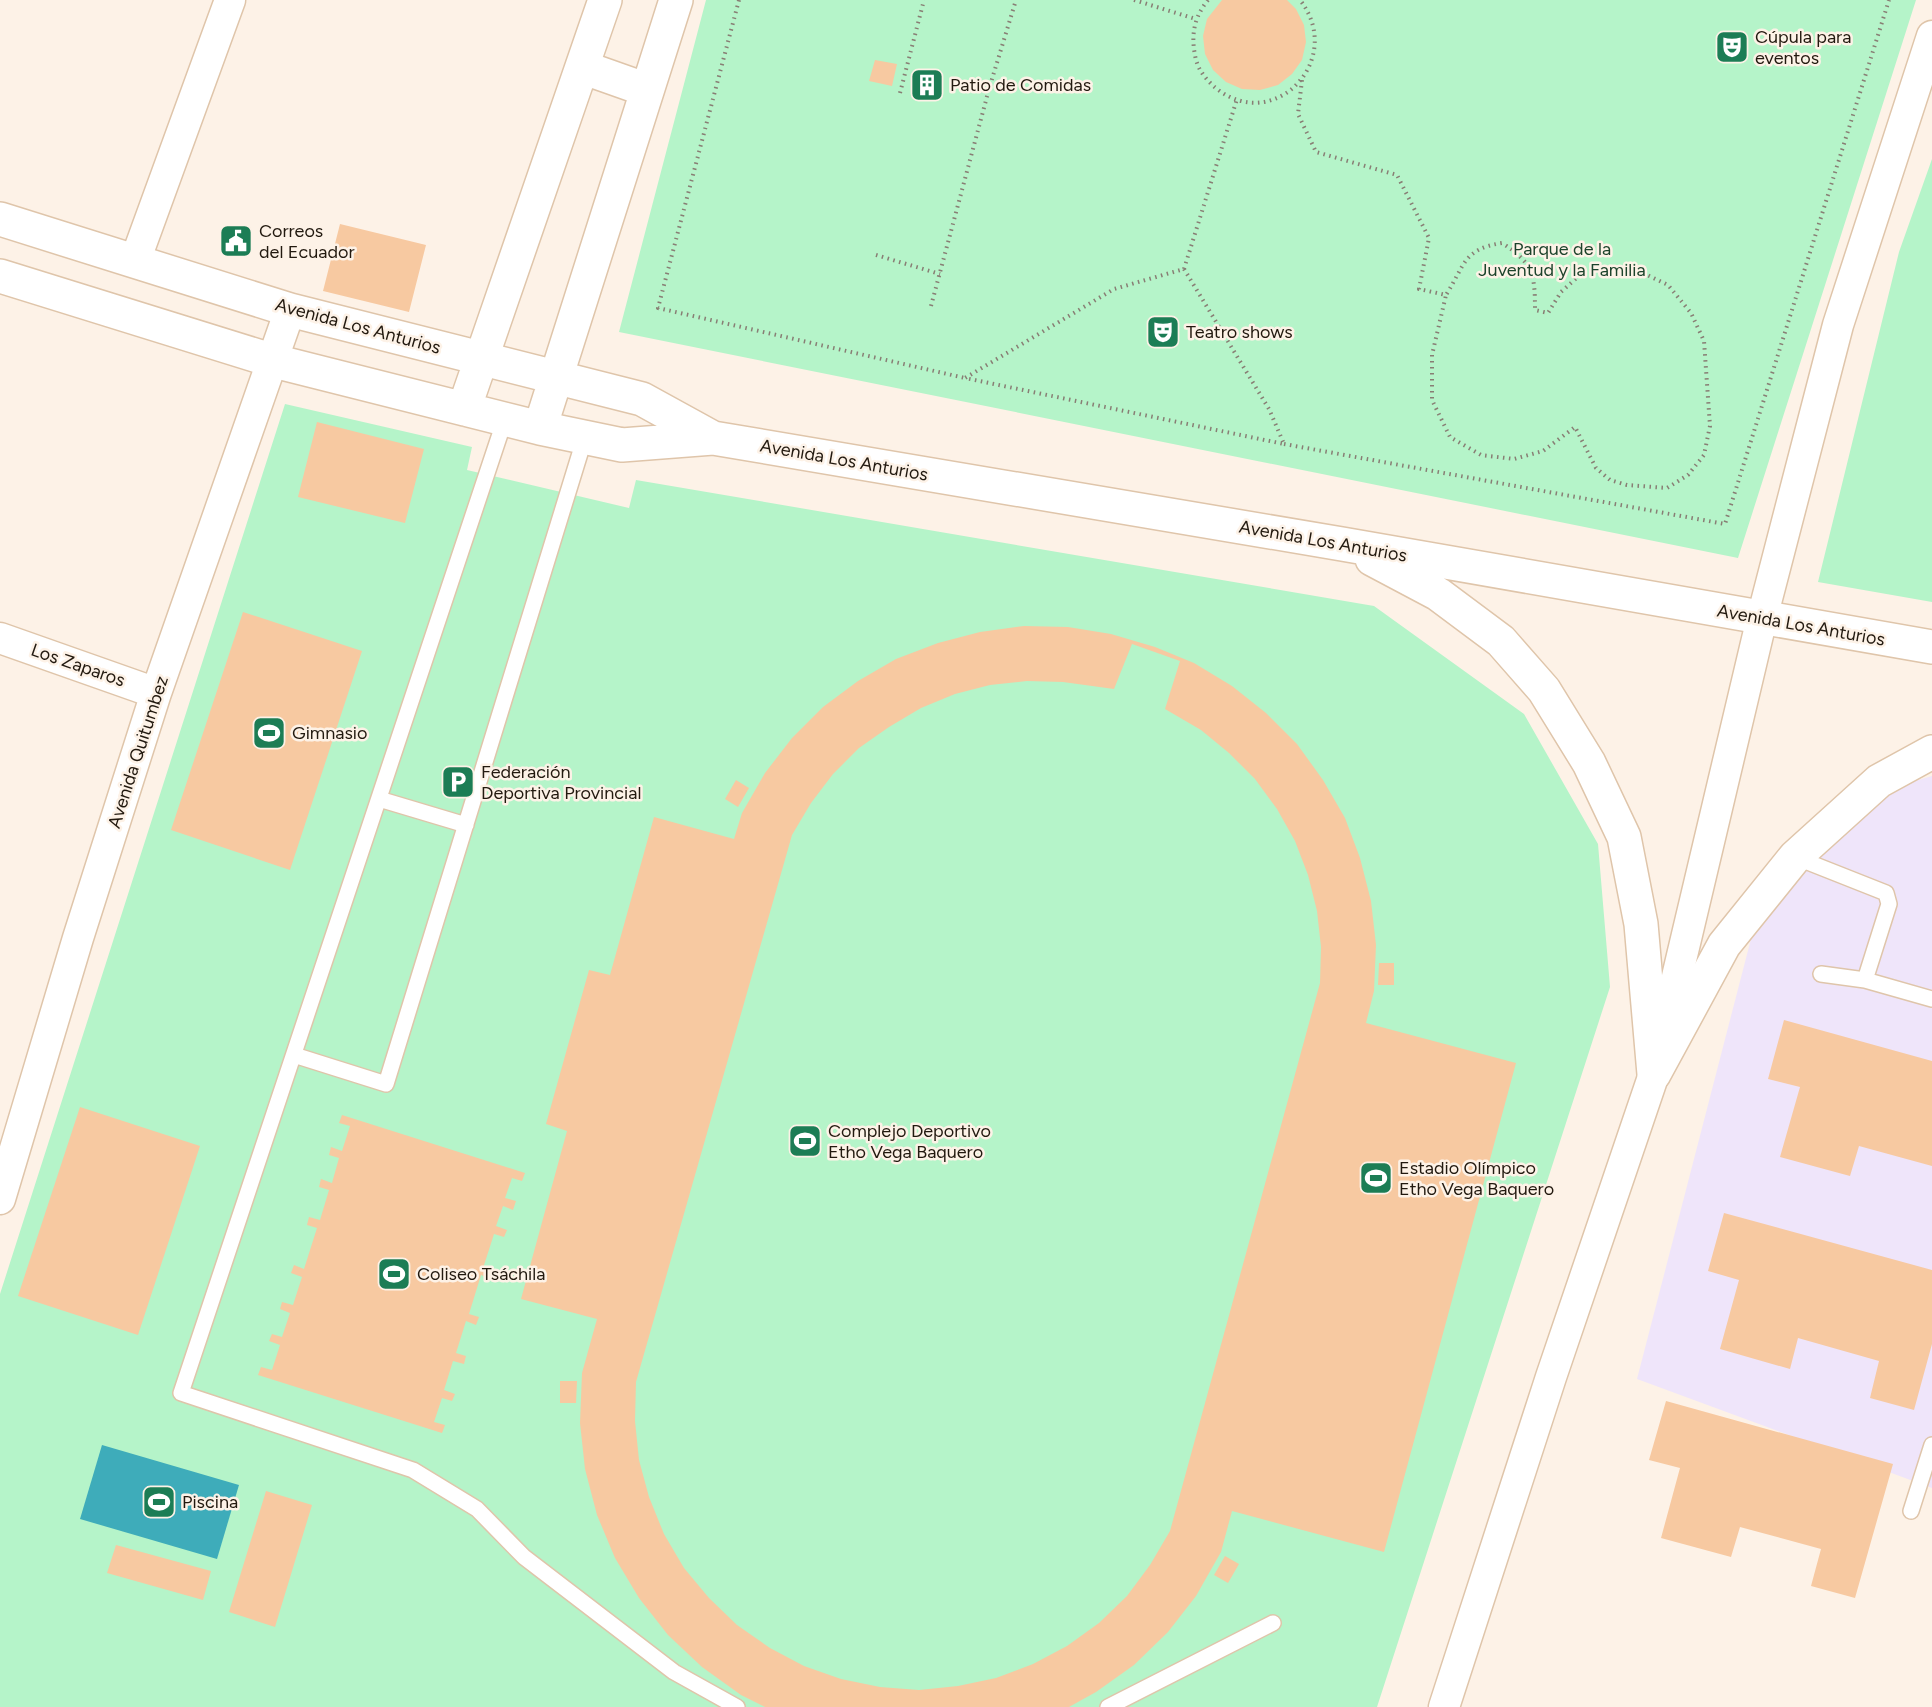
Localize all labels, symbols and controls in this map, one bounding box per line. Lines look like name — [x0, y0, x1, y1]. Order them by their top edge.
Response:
place label: Cúpula para eventos — [1755, 26, 1851, 69]
theatre icon: Cúpula para eventos — [1714, 29, 1750, 65]
building icon: Patio de Comidas — [909, 67, 945, 103]
place label: Patio de Comidas — [950, 74, 1091, 96]
place label: Correos del Ecuador — [259, 220, 354, 263]
public building icon: Correos del Ecuador — [218, 223, 254, 259]
park label: Parque de la Juventud y la Familia — [1478, 238, 1646, 281]
street label: Avenida Los Anturios — [273, 293, 443, 359]
theatre icon: Teatro shows — [1145, 314, 1181, 350]
place label: Teatro shows — [1186, 321, 1293, 343]
street label: Avenida Los Anturios — [758, 434, 930, 486]
street label: Avenida Los Anturios — [1237, 515, 1409, 567]
street label: Avenida Los Anturios — [1715, 599, 1887, 651]
street label: Los Zaparos — [28, 639, 128, 691]
street label: Avenida Quitumbez — [103, 673, 173, 831]
sports icon: Gimnasio — [251, 715, 287, 751]
place label: Gimnasio — [292, 722, 367, 744]
place label: Federación Deportiva Provincial — [481, 761, 641, 804]
parking icon: Federación Deportiva Provincial — [440, 764, 476, 800]
place label: Complejo Deportivo Etho Vega Baquero — [828, 1120, 991, 1163]
sports icon: Complejo Deportivo Etho Vega Baquero — [787, 1123, 823, 1159]
place label: Estadio Olímpico Etho Vega Baquero — [1399, 1157, 1554, 1200]
sports icon: Estadio Olímpico Etho Vega Baquero — [1358, 1160, 1394, 1196]
sports icon: Coliseo Tsáchila — [376, 1256, 412, 1292]
place label: Coliseo Tsáchila — [417, 1263, 545, 1285]
sports icon: Piscina — [141, 1484, 177, 1520]
place label: Piscina — [182, 1491, 238, 1513]

